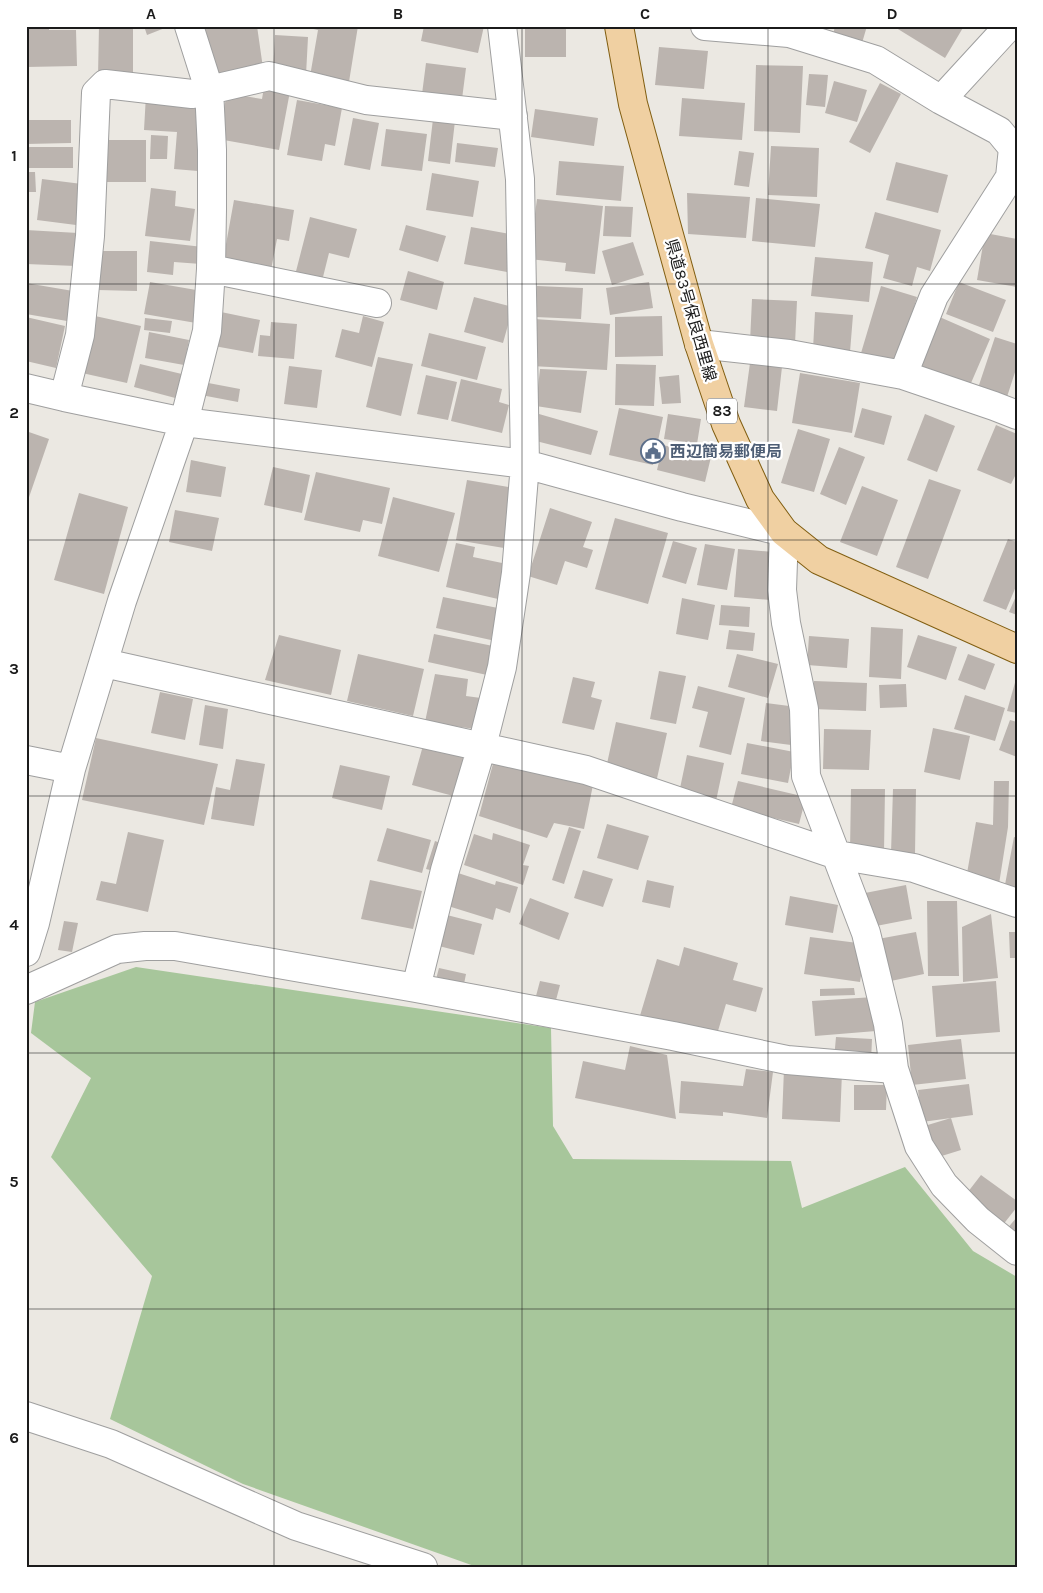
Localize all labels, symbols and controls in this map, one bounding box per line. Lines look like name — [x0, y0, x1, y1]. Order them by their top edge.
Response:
text: A — [146, 4, 156, 23]
text: B — [393, 4, 403, 23]
text: C — [640, 4, 650, 23]
text: D — [887, 4, 898, 23]
text: 1 — [11, 146, 17, 165]
street label: 県道83号保良西里線 — [662, 237, 720, 383]
road number: 83 — [707, 398, 737, 424]
text: 2 — [9, 403, 19, 422]
public building icon: 西辺簡易郵便局 — [640, 438, 666, 464]
place label: 西辺簡易郵便局 — [670, 442, 782, 461]
text: 3 — [9, 659, 19, 678]
text: 4 — [9, 915, 19, 934]
text: 5 — [9, 1172, 19, 1191]
text: 6 — [9, 1428, 19, 1447]

